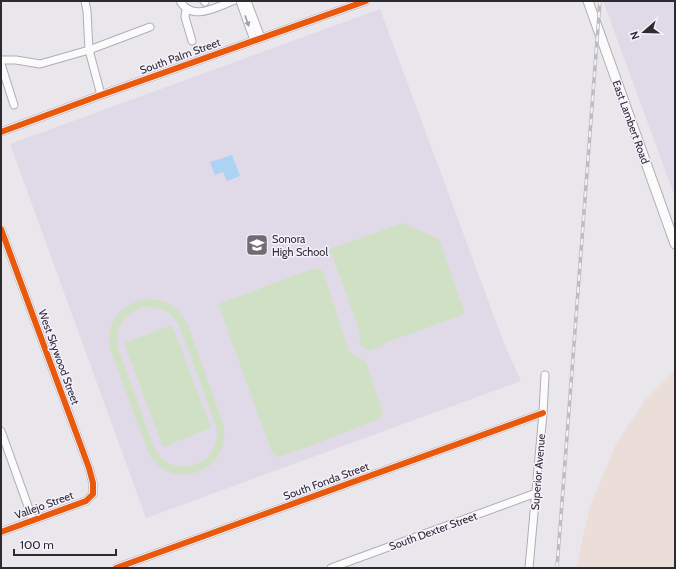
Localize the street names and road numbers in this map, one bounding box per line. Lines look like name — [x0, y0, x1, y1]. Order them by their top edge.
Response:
street label: South Palm Street — [138, 35, 223, 77]
street label: East Lambert Road — [609, 78, 653, 166]
street label: West Skywood Street — [35, 308, 83, 407]
street label: Superior Avenue — [528, 433, 548, 511]
street label: South Fonda Street — [281, 459, 371, 503]
street label: Vallejo Street — [13, 488, 76, 522]
street label: South Dexter Street — [387, 508, 479, 553]

